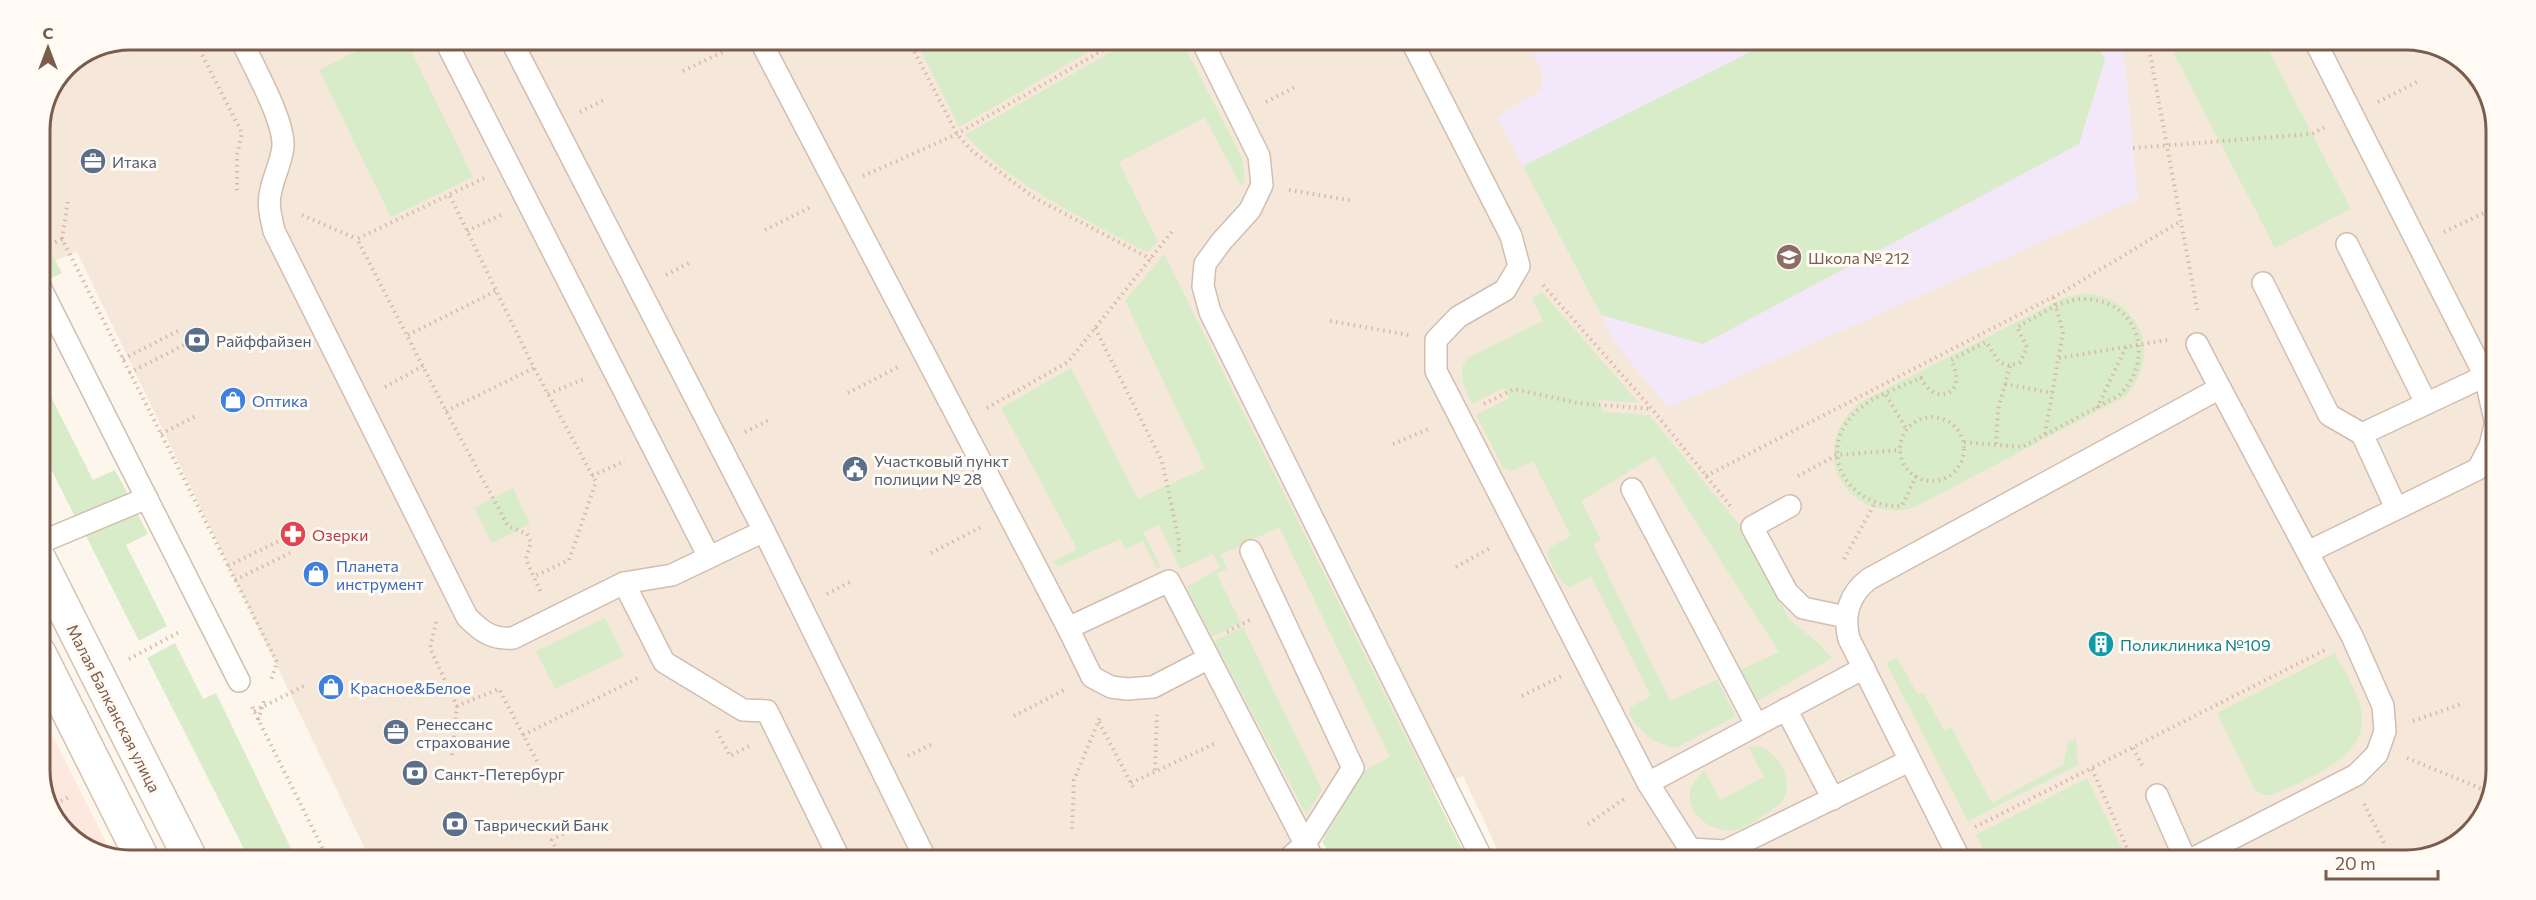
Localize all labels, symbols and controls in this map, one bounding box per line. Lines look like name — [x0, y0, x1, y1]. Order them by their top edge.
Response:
north arrow — [18, 18, 78, 78]
text: С — [43, 23, 54, 42]
office icon: Итака — [78, 146, 108, 176]
place label: Итака — [112, 152, 157, 171]
school or university icon: Школа № 212 — [1774, 242, 1804, 272]
place label: Школа № 212 — [1808, 248, 1909, 267]
bank icon: Райффайзен — [182, 325, 212, 355]
place label: Райффайзен — [216, 331, 312, 350]
shop icon: Оптика — [218, 385, 248, 415]
place label: Оптика — [252, 391, 308, 410]
place label: Участковый пункт полиции № 28 — [874, 451, 1009, 488]
public building icon: Участковый пункт полиции № 28 — [840, 454, 870, 484]
pharmacy icon: Озерки — [278, 519, 308, 549]
place label: Озерки — [312, 525, 368, 544]
place label: Планета инструмент — [336, 556, 424, 593]
shop icon: Планета инструмент — [301, 559, 331, 589]
street label: Малая Балканская улица — [63, 621, 165, 795]
building icon: Поликлиника №109 — [2086, 629, 2116, 659]
place label: Поликлиника №109 — [2120, 635, 2271, 654]
shop icon: Красное&Белое — [316, 672, 346, 702]
place label: Красное&Белое — [350, 678, 471, 697]
place label: Ренессанс страхование — [416, 714, 510, 751]
office icon: Ренессанс страхование — [381, 717, 411, 747]
bank icon: Санкт-Петербург — [400, 758, 430, 788]
place label: Санкт-Петербург — [434, 764, 565, 783]
bank icon: Таврический Банк — [440, 809, 470, 839]
place label: Таврический Банк — [474, 815, 609, 834]
scale bar — [2326, 843, 2438, 881]
text: 20 m — [2335, 852, 2376, 874]

